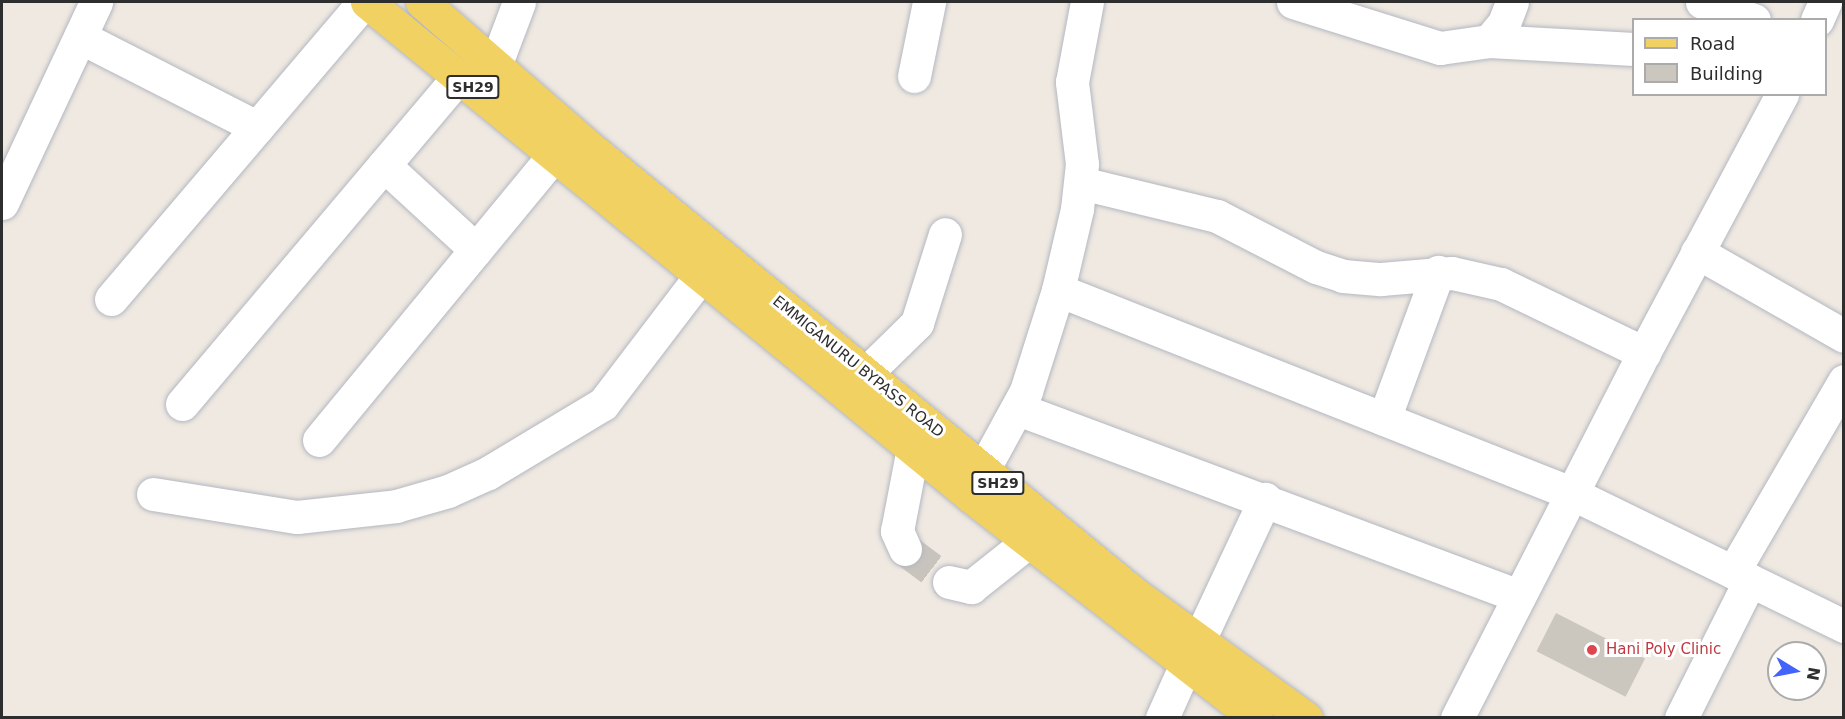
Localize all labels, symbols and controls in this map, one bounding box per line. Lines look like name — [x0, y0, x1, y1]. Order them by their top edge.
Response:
legend — [1632, 18, 1827, 96]
text: Road — [1690, 33, 1735, 54]
text: Building — [1690, 63, 1763, 84]
road number: SH29 — [446, 76, 500, 98]
street label: EMMIGANURU BYPASS ROAD — [769, 292, 947, 442]
road number: SH29 — [971, 472, 1025, 494]
marker: Hani Poly Clinic — [1583, 641, 1601, 659]
place label: Hani Poly Clinic — [1606, 641, 1721, 659]
north arrow — [1767, 641, 1827, 701]
text: N — [1803, 666, 1824, 682]

